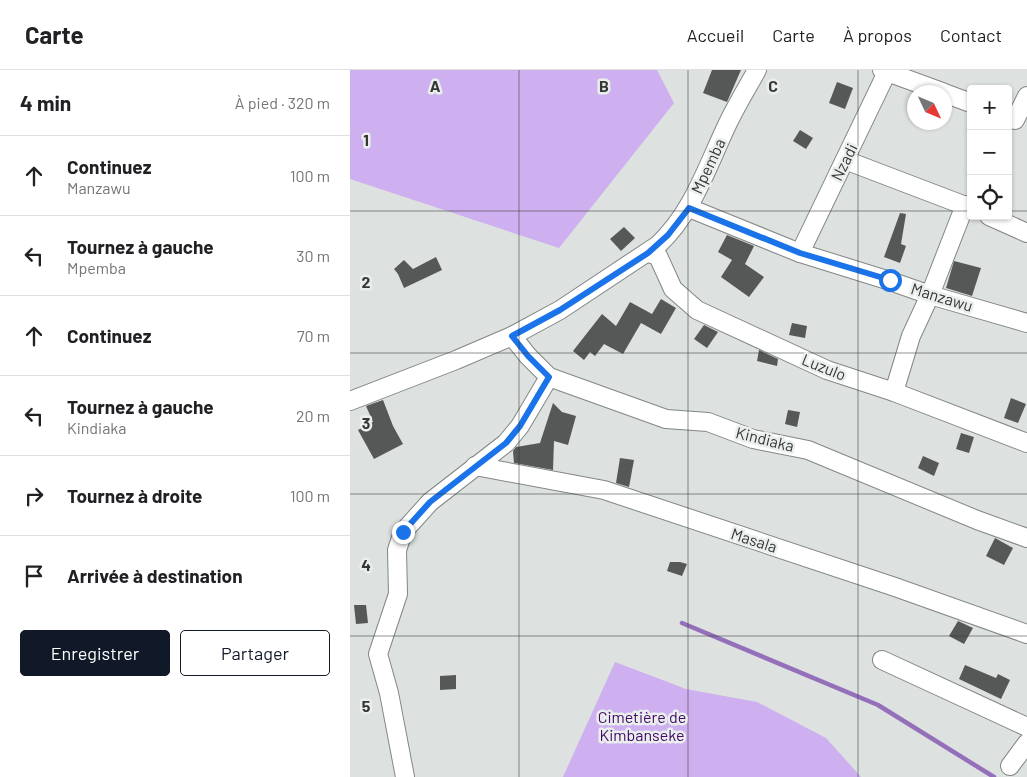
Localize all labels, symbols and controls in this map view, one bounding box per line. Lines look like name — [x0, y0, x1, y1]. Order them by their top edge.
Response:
text: Carte — [25, 20, 84, 49]
text: Accueil — [687, 24, 744, 46]
text: Carte — [772, 24, 815, 46]
text: À propos — [843, 24, 912, 46]
text: Contact — [940, 24, 1002, 46]
text: A — [430, 76, 441, 95]
text: B — [599, 76, 609, 95]
text: C — [768, 76, 778, 95]
north arrow — [907, 85, 952, 130]
map controls — [967, 85, 1012, 220]
button: + — [967, 85, 1012, 130]
text: 4 min — [20, 90, 71, 115]
text: À pied · 320 m — [235, 93, 330, 112]
text: 1 — [363, 130, 369, 149]
button: − — [967, 130, 1012, 175]
street label: Mpemba — [687, 135, 729, 196]
street label: Nzadi — [826, 140, 861, 183]
text: Continuez — [67, 155, 151, 178]
icon: ahead — [20, 162, 48, 190]
text: 100 m — [290, 166, 330, 185]
button: locate — [967, 175, 1012, 220]
text: Manzawu — [67, 178, 131, 197]
text: Tournez à gauche — [67, 235, 214, 258]
icon: left — [20, 242, 48, 270]
text: 30 m — [296, 246, 330, 265]
text: Mpemba — [67, 258, 126, 277]
route start — [879, 269, 902, 292]
text: 2 — [362, 272, 371, 291]
street label: Manzawu — [909, 278, 975, 315]
icon: ahead — [20, 322, 48, 350]
text: Continuez — [67, 324, 151, 347]
text: 70 m — [297, 326, 330, 345]
street label: Luzulo — [799, 349, 849, 384]
text: Tournez à gauche — [67, 395, 214, 418]
icon: left — [20, 402, 48, 430]
text: 20 m — [296, 406, 330, 425]
text: 3 — [362, 413, 370, 432]
text: Kindiaka — [67, 418, 126, 437]
street label: Kindiaka — [734, 422, 796, 455]
icon: right — [20, 482, 48, 510]
text: Tournez à droite — [67, 484, 203, 507]
text: 100 m — [290, 486, 330, 505]
route end — [392, 521, 415, 544]
street label: Masala — [729, 523, 780, 556]
text: 4 — [361, 555, 371, 574]
icon: arrive — [20, 562, 48, 590]
text: Arrivée à destination — [67, 564, 243, 587]
button: Enregistrer — [20, 630, 170, 676]
button: Partager — [180, 630, 330, 676]
text: 5 — [362, 696, 371, 715]
park label: Cimetière de Kimbanseke — [598, 707, 686, 744]

